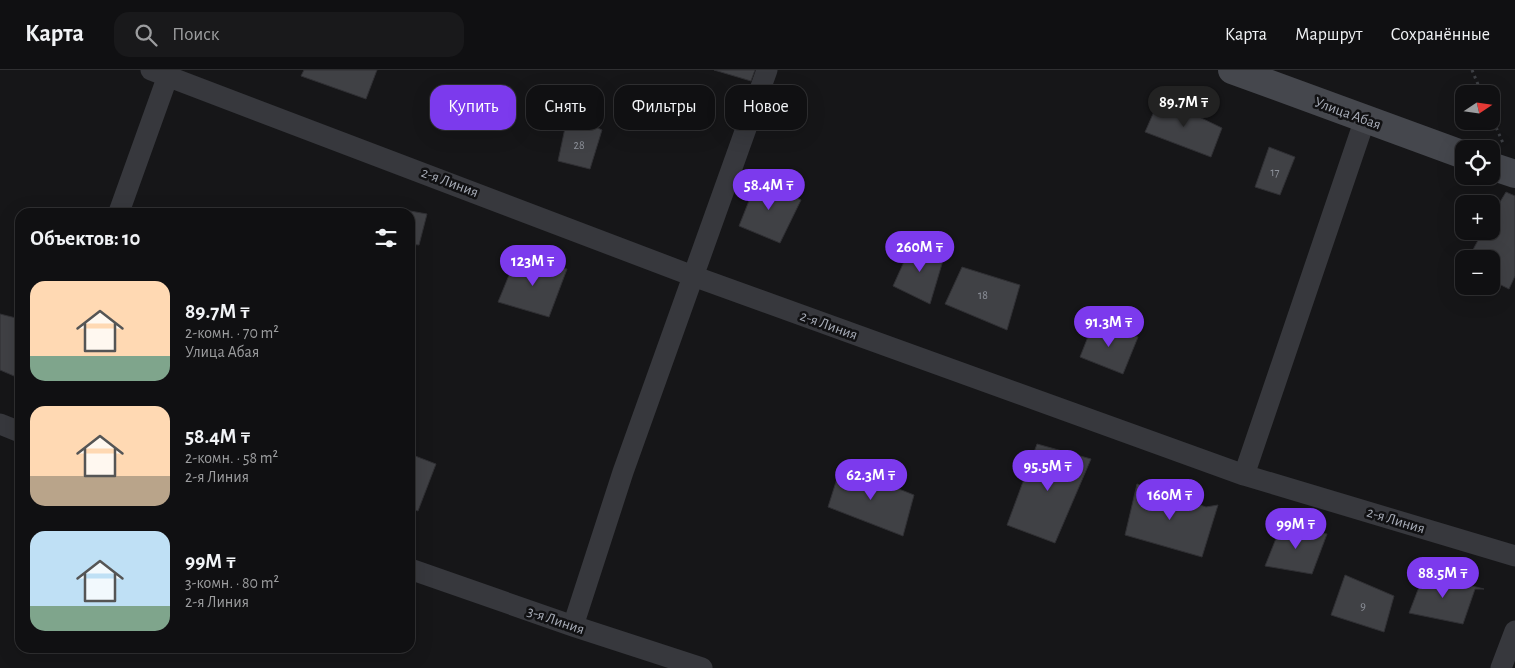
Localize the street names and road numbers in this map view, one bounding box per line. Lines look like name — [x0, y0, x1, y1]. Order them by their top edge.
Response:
street label: Улица Абая — [1313, 95, 1383, 132]
street label: 2-я Линия — [419, 165, 481, 200]
street label: 2-я Линия — [798, 308, 860, 343]
street label: 2-я Линия — [1365, 505, 1427, 536]
street label: 3-я Линия — [525, 604, 586, 637]

